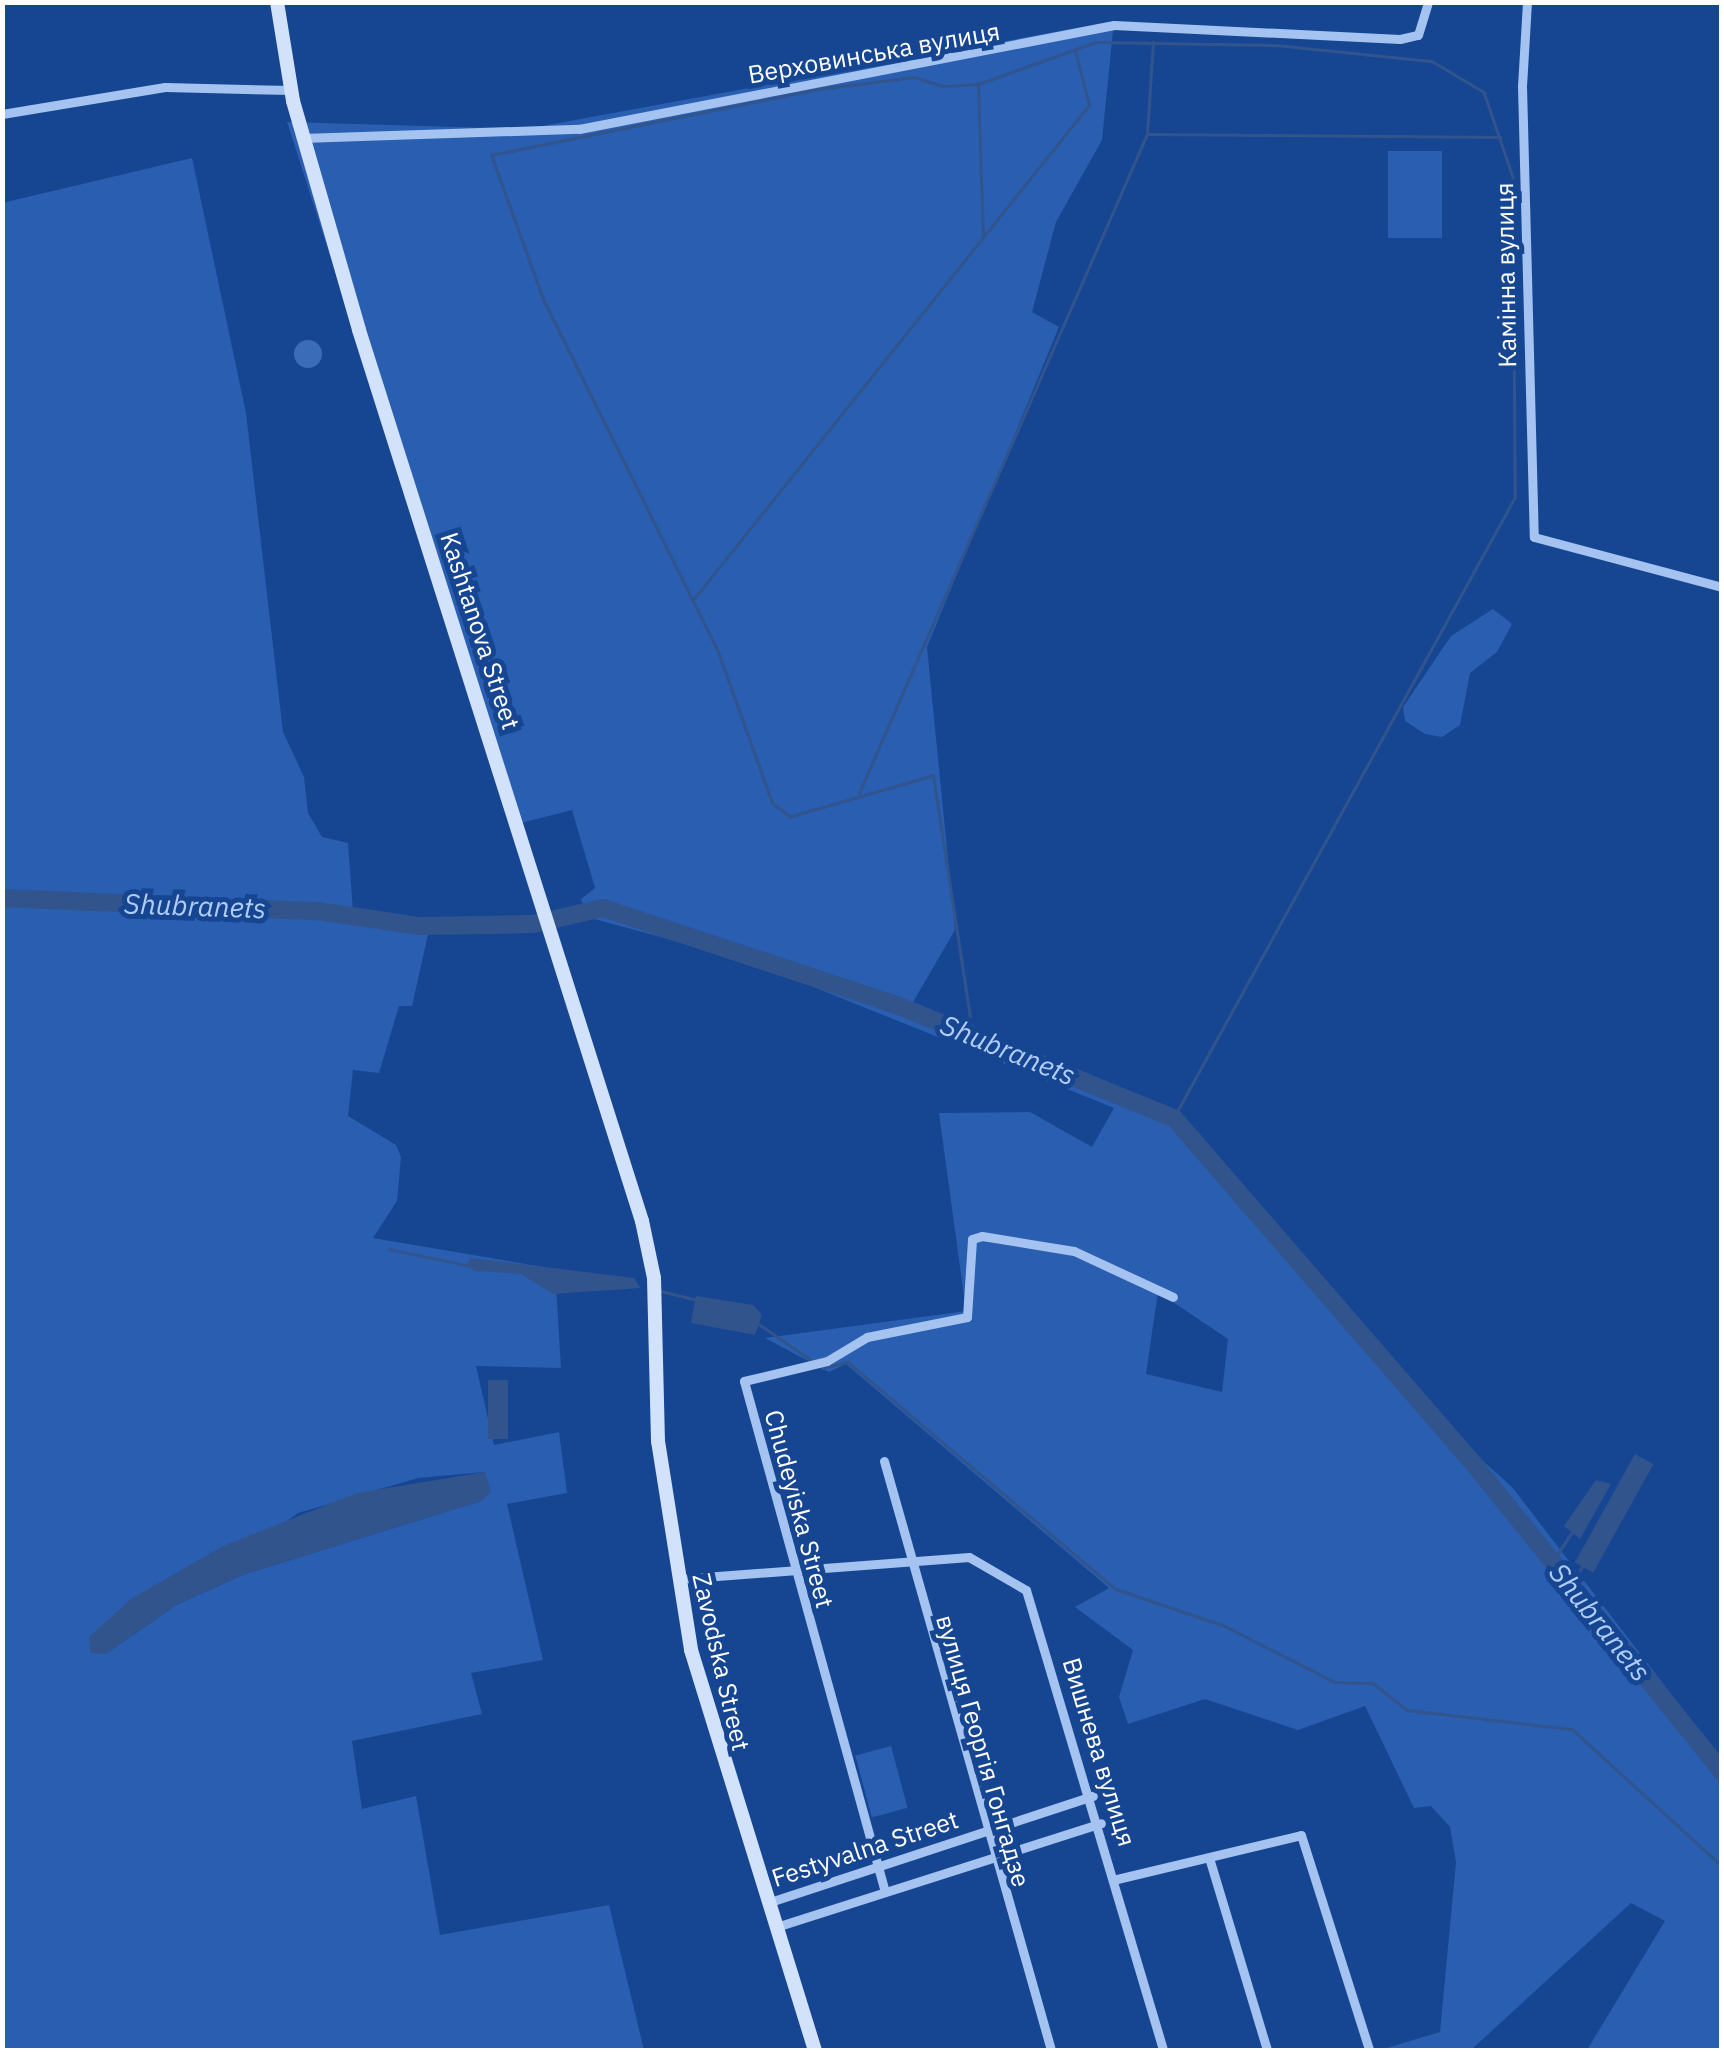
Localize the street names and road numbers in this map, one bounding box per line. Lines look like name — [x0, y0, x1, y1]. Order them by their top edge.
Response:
street label: Верховинська вулиця — [746, 16, 1002, 90]
street label: Камінна вулиця — [1489, 182, 1523, 368]
street label: Kashtanova Street — [434, 529, 526, 733]
street label: Chudeyiska Street — [758, 1407, 840, 1611]
street label: Zavodska Street — [686, 1570, 756, 1754]
street label: вулиця Георгія Гонгадзе — [930, 1611, 1036, 1891]
street label: Вишнева вулиця — [1056, 1654, 1142, 1850]
street label: Festyvalna Street — [768, 1805, 962, 1893]

